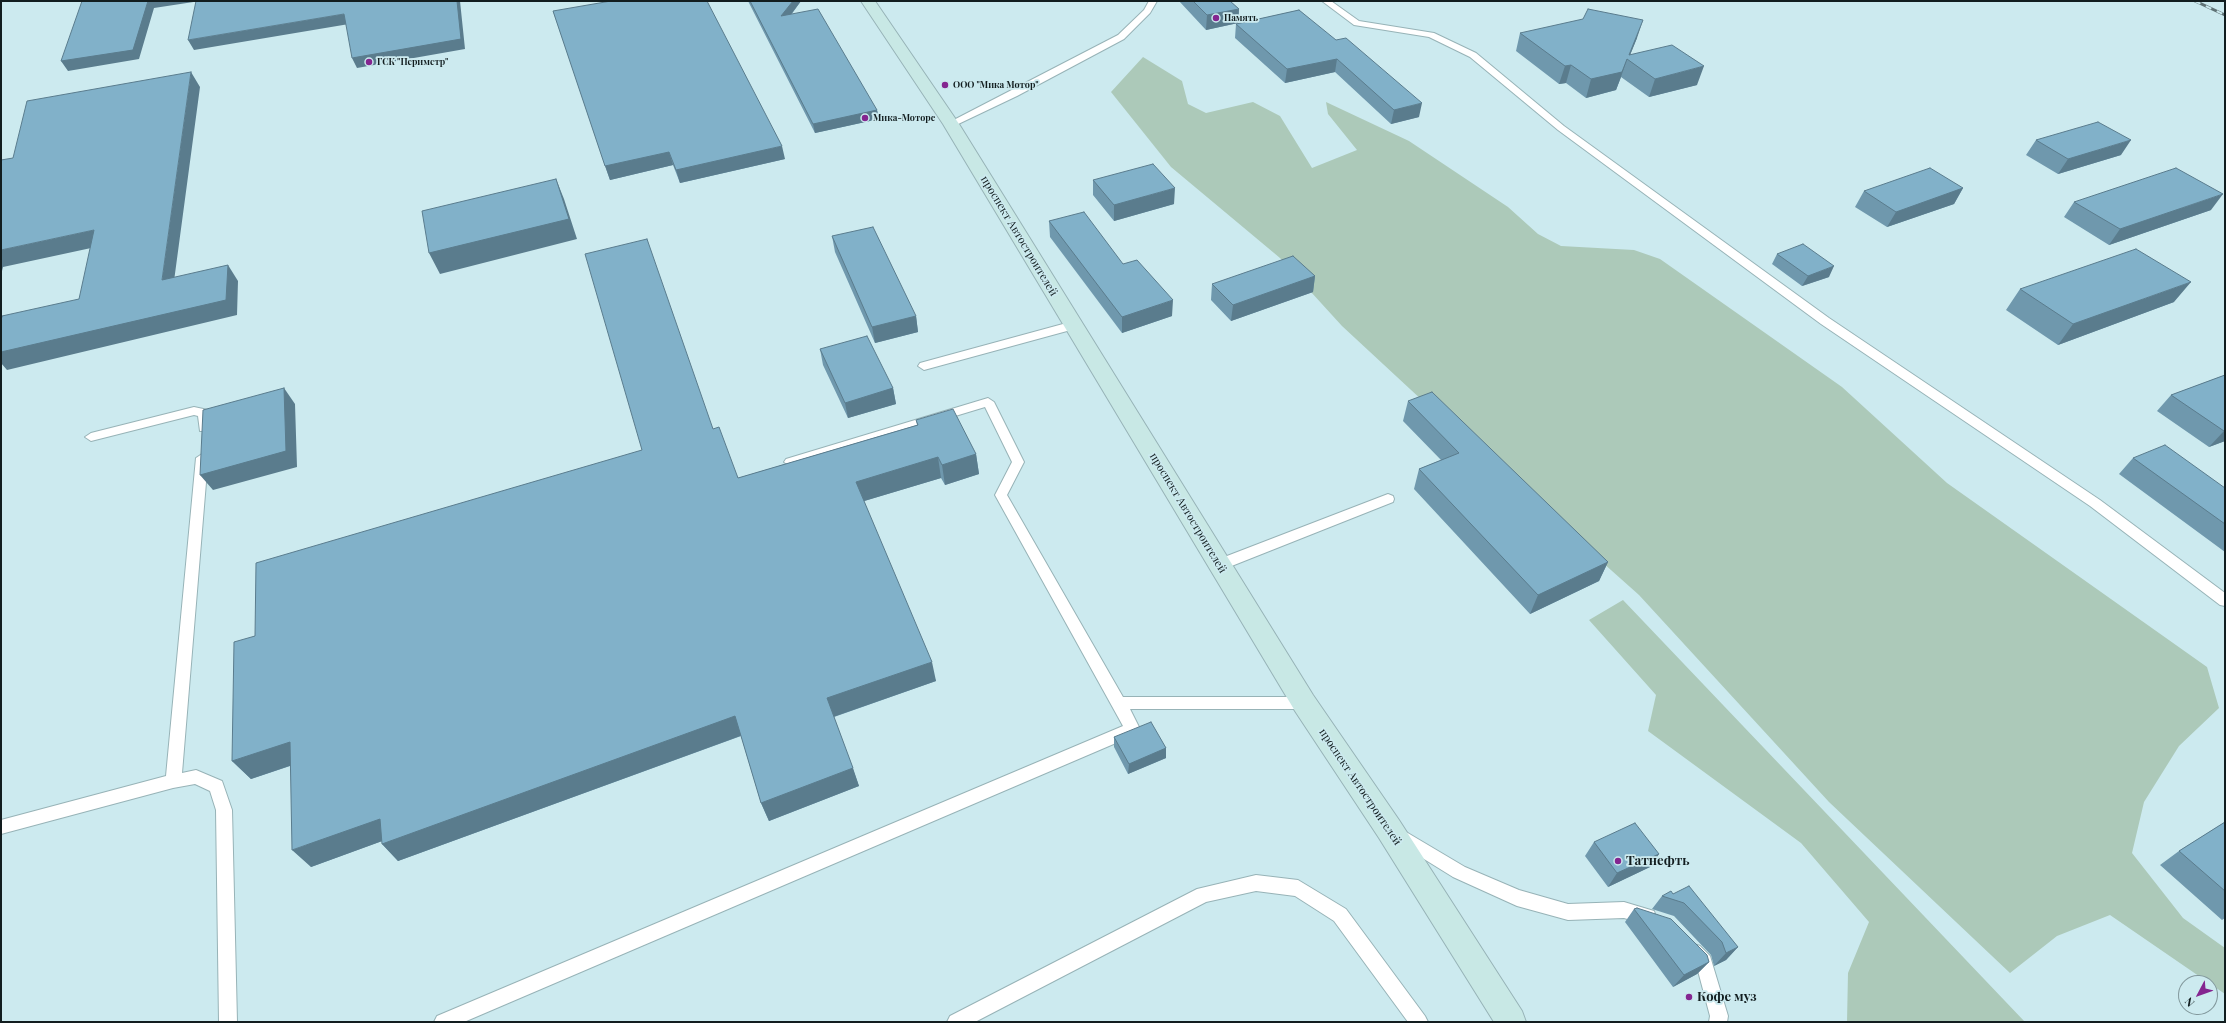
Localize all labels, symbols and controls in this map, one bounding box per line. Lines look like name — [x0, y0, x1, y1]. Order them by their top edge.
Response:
marker: Память — [1211, 13, 1221, 23]
place label: Память — [1224, 13, 1258, 23]
marker: ГСК "Периметр" — [364, 57, 374, 67]
place label: ГСК "Периметр" — [377, 57, 448, 67]
marker: ООО "Мика Мотор" — [940, 80, 950, 90]
place label: ООО "Мика Мотор" — [953, 80, 1038, 90]
marker: Мика-Моторс — [860, 113, 870, 123]
place label: Мика-Моторс — [873, 113, 935, 123]
street label: проспект Автостроителей — [978, 174, 1060, 298]
street label: проспект Автостроителей — [1147, 451, 1229, 575]
street label: проспект Автостроителей — [1316, 726, 1404, 848]
place label: Татнефть — [1626, 853, 1689, 869]
marker: Татнефть — [1613, 856, 1623, 866]
north arrow — [2178, 975, 2218, 1015]
place label: Кофе муз — [1697, 989, 1757, 1005]
marker: Кофе муз — [1684, 992, 1694, 1002]
text: N — [2181, 995, 2198, 1010]

